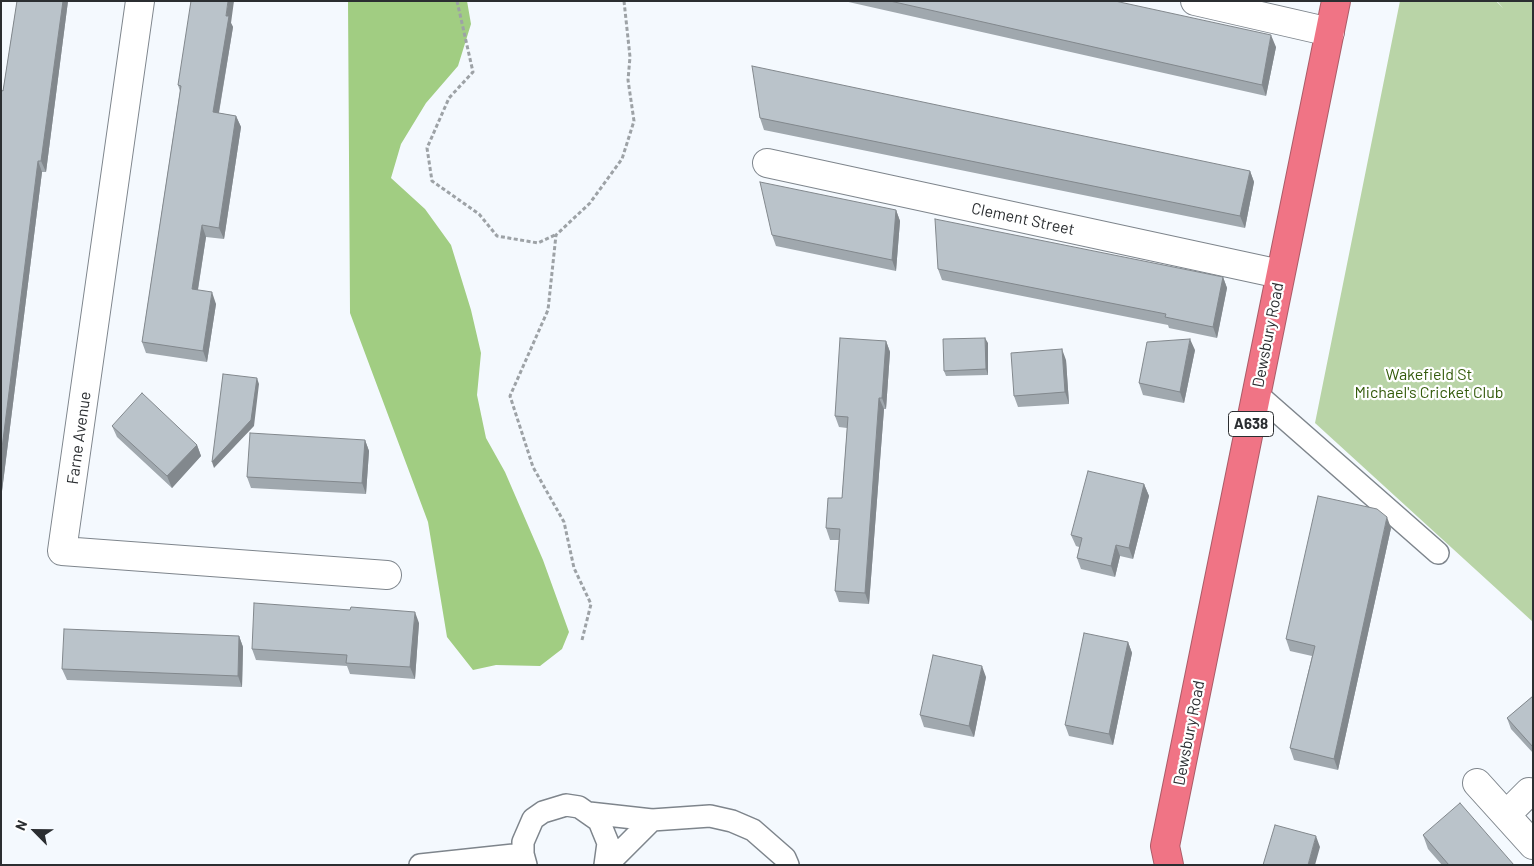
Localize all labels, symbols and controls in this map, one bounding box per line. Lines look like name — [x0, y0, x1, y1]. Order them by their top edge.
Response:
street label: Clement Street — [970, 199, 1076, 239]
street label: Dewsbury Road — [1248, 281, 1288, 389]
park label: Wakefield St Michael's Cricket Club — [1354, 365, 1504, 403]
street label: Farne Avenue — [63, 390, 95, 486]
road number: A638 — [1228, 412, 1274, 436]
street label: Dewsbury Road — [1169, 679, 1209, 787]
north arrow — [10, 806, 60, 856]
text: N — [11, 817, 30, 833]

